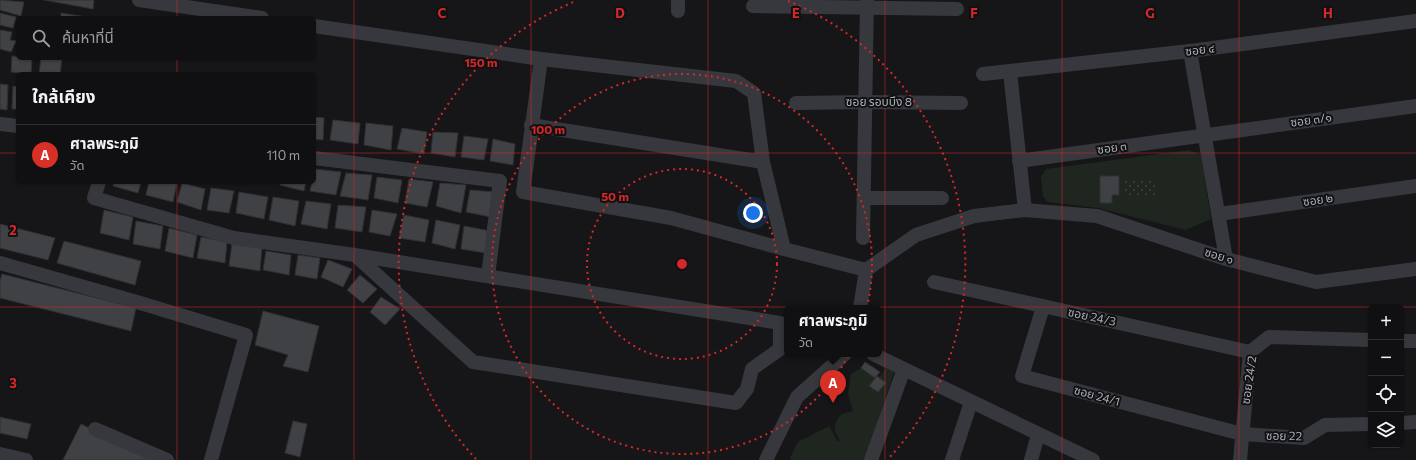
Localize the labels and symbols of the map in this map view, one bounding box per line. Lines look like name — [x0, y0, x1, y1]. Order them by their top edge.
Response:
text: C — [438, 5, 447, 21]
text: D — [615, 5, 625, 21]
text: E — [792, 5, 800, 21]
text: F — [970, 5, 978, 21]
text: G — [1145, 5, 1155, 21]
text: H — [1323, 5, 1333, 21]
street label: ซอย ๔ — [1184, 40, 1215, 58]
text: 150 m — [464, 55, 498, 69]
street label: ซอย รอบบึง 8 — [846, 94, 912, 108]
street label: ซอย ๓/๑ — [1289, 109, 1332, 129]
text: 100 m — [531, 122, 565, 136]
street label: ซอย ๓ — [1096, 138, 1128, 156]
text: 50 m — [601, 189, 629, 203]
street label: ซอย ๒ — [1302, 190, 1334, 208]
your location — [743, 203, 763, 223]
text: 2 — [9, 222, 17, 238]
street label: ซอย ๑ — [1203, 244, 1235, 266]
centre of rings — [675, 257, 689, 271]
street label: ซอย 24/3 — [1067, 304, 1118, 328]
street label: ซอย 24/2 — [1238, 354, 1258, 405]
pin: A — [820, 370, 846, 403]
text: 3 — [9, 375, 17, 391]
street label: ซอย 24/1 — [1073, 382, 1122, 408]
street label: ซอย 22 — [1266, 428, 1303, 442]

